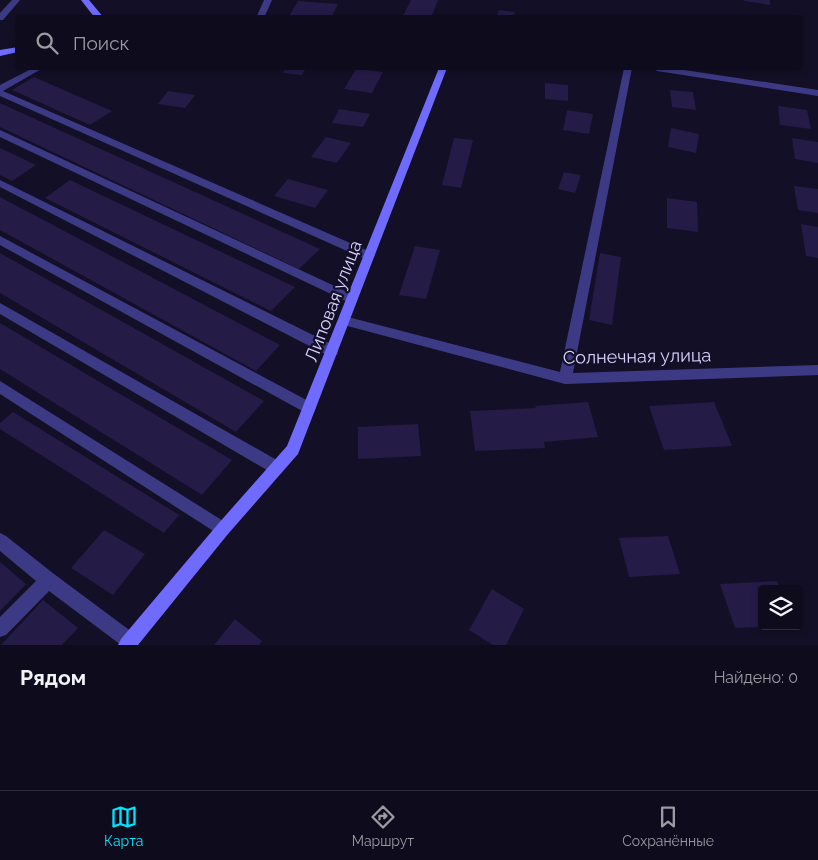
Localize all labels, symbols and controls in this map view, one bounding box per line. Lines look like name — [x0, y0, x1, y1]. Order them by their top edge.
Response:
search box — [15, 15, 803, 70]
icon: search — [33, 29, 61, 57]
text: Поиск — [73, 32, 129, 54]
street label: Липовая улица — [300, 237, 366, 365]
street label: Солнечная улица — [563, 344, 711, 368]
map controls — [758, 585, 803, 630]
button: layers — [758, 585, 803, 630]
text: Рядом — [20, 665, 86, 690]
text: Найдено: 0 — [714, 668, 798, 687]
tab: Карта — [104, 803, 144, 849]
tab: Маршрут — [352, 803, 414, 849]
tab: Сохранённые — [622, 803, 714, 849]

